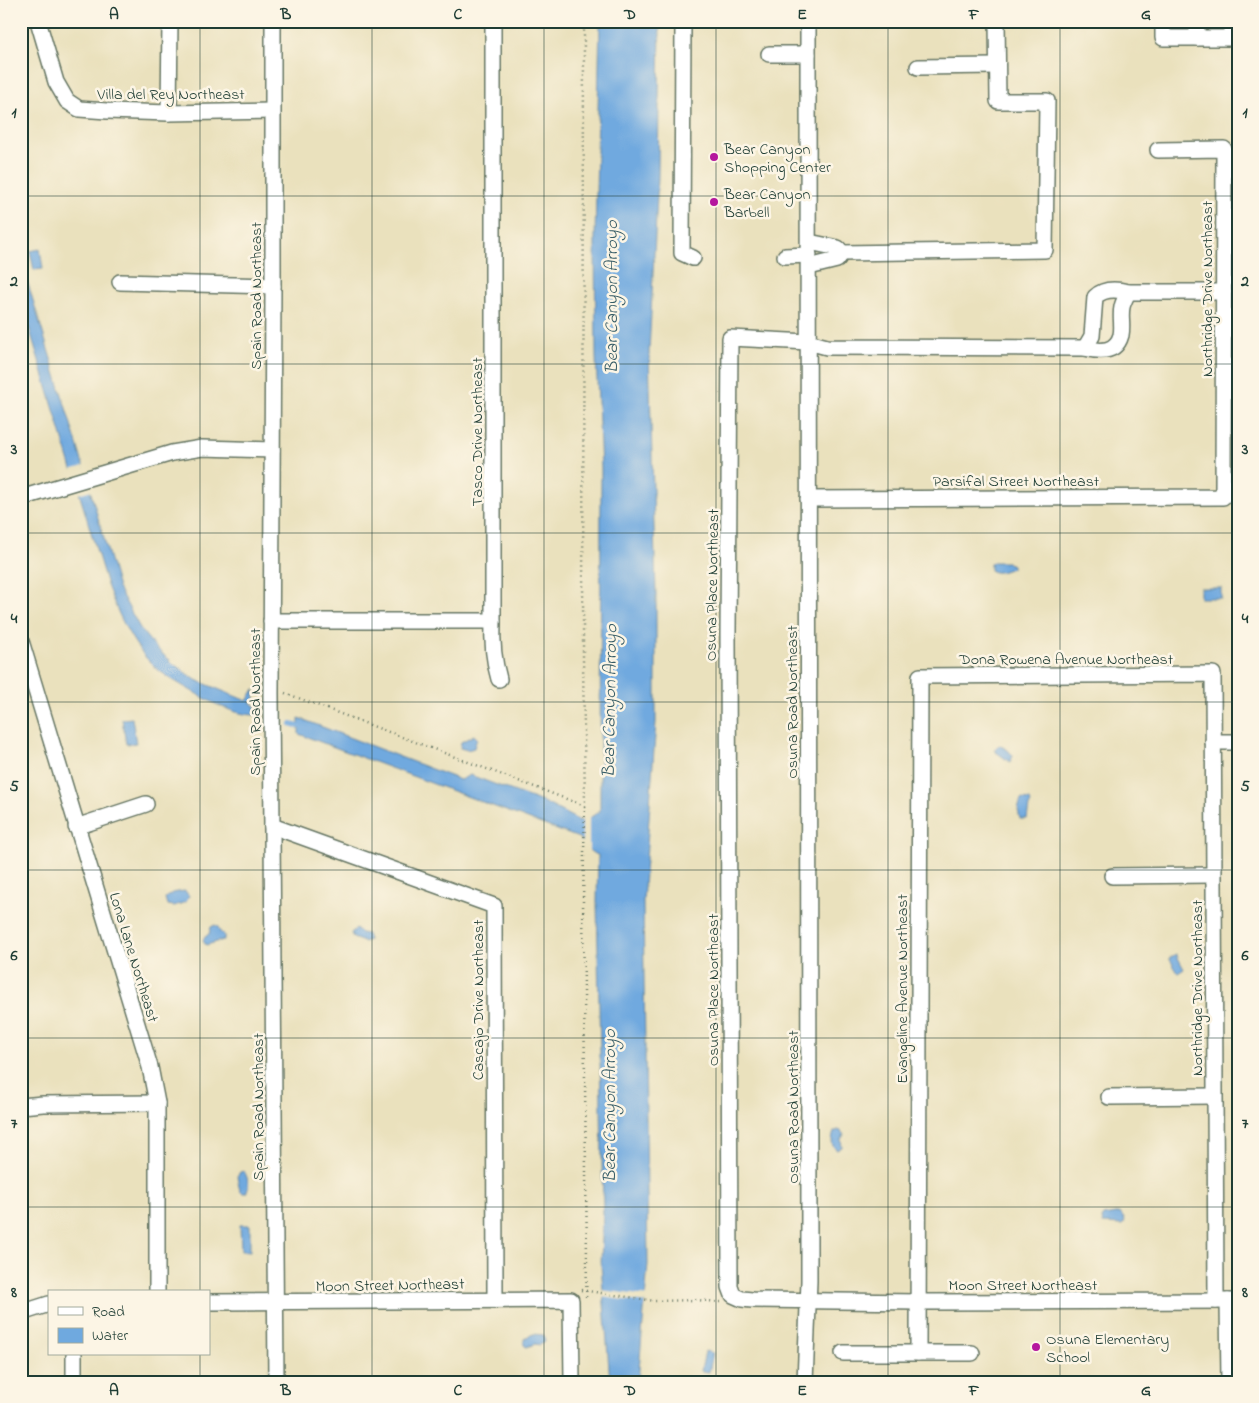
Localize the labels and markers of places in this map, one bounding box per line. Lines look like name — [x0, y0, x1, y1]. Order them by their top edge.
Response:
place label: Bear Canyon Shopping Center — [723, 138, 831, 180]
marker: Bear Canyon Shopping Center — [708, 151, 720, 163]
place label: Bear Canyon Barbell — [723, 183, 811, 225]
marker: Bear Canyon Barbell — [708, 196, 720, 208]
place label: Osuna Elementary School — [1046, 1328, 1169, 1370]
marker: Osuna Elementary School — [1030, 1341, 1042, 1353]

